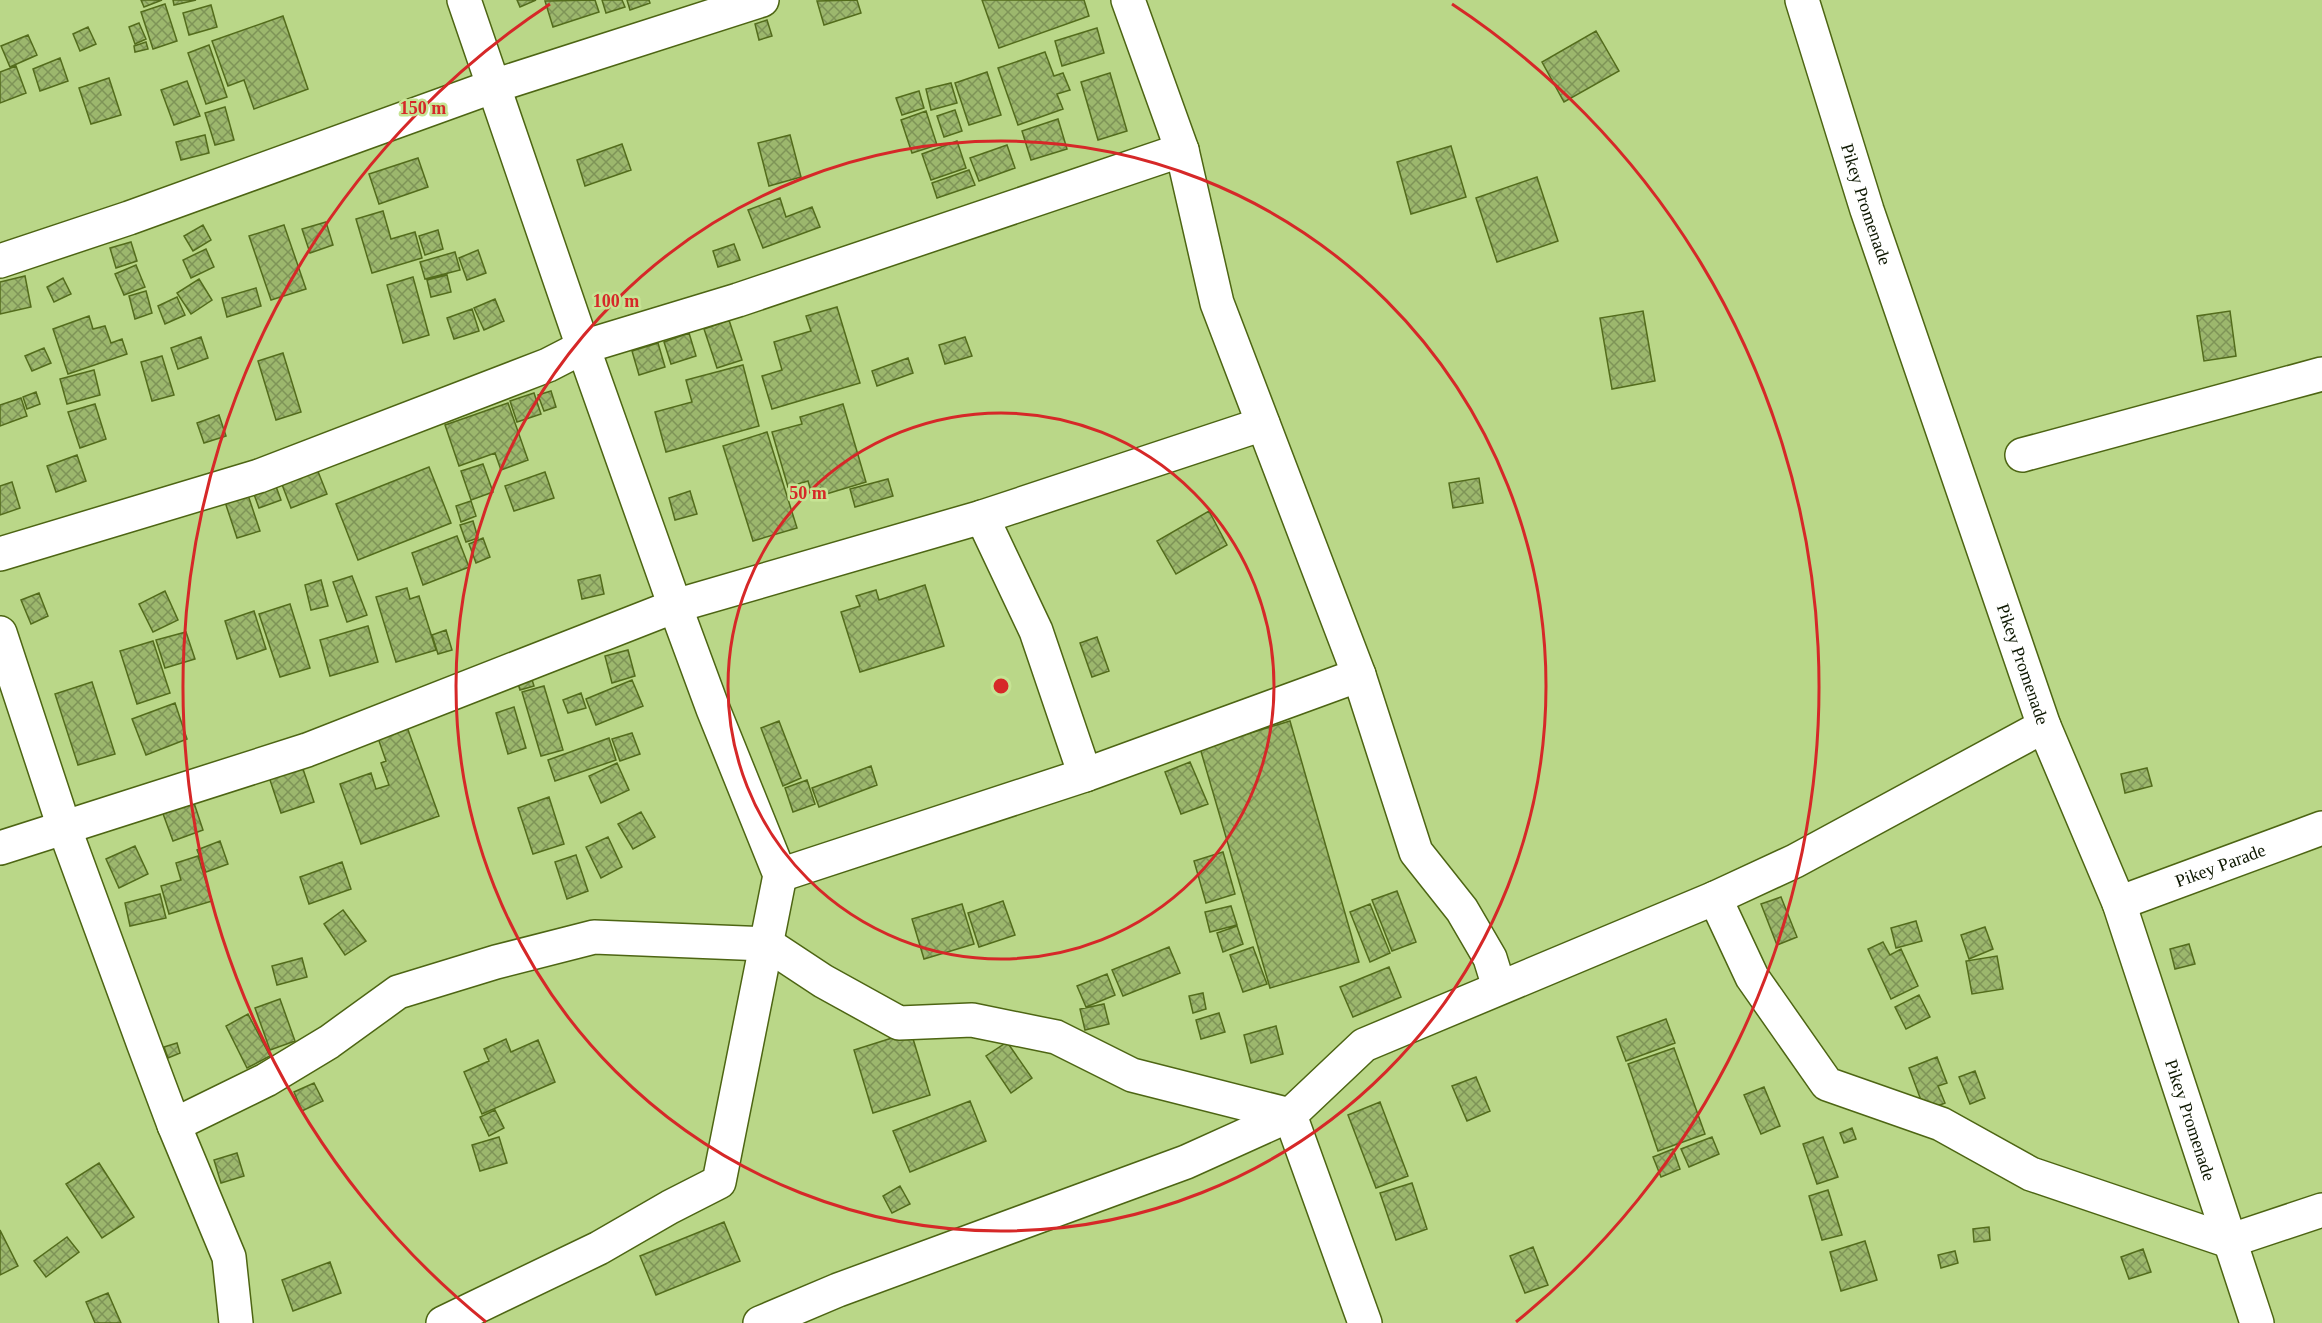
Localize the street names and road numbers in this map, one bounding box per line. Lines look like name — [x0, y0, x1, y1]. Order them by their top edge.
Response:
street label: Pikey Promenade — [1837, 141, 1895, 268]
street label: Pikey Promenade — [1993, 601, 2053, 727]
street label: Pikey Parade — [2172, 840, 2268, 891]
street label: Pikey Promenade — [2161, 1057, 2220, 1183]

